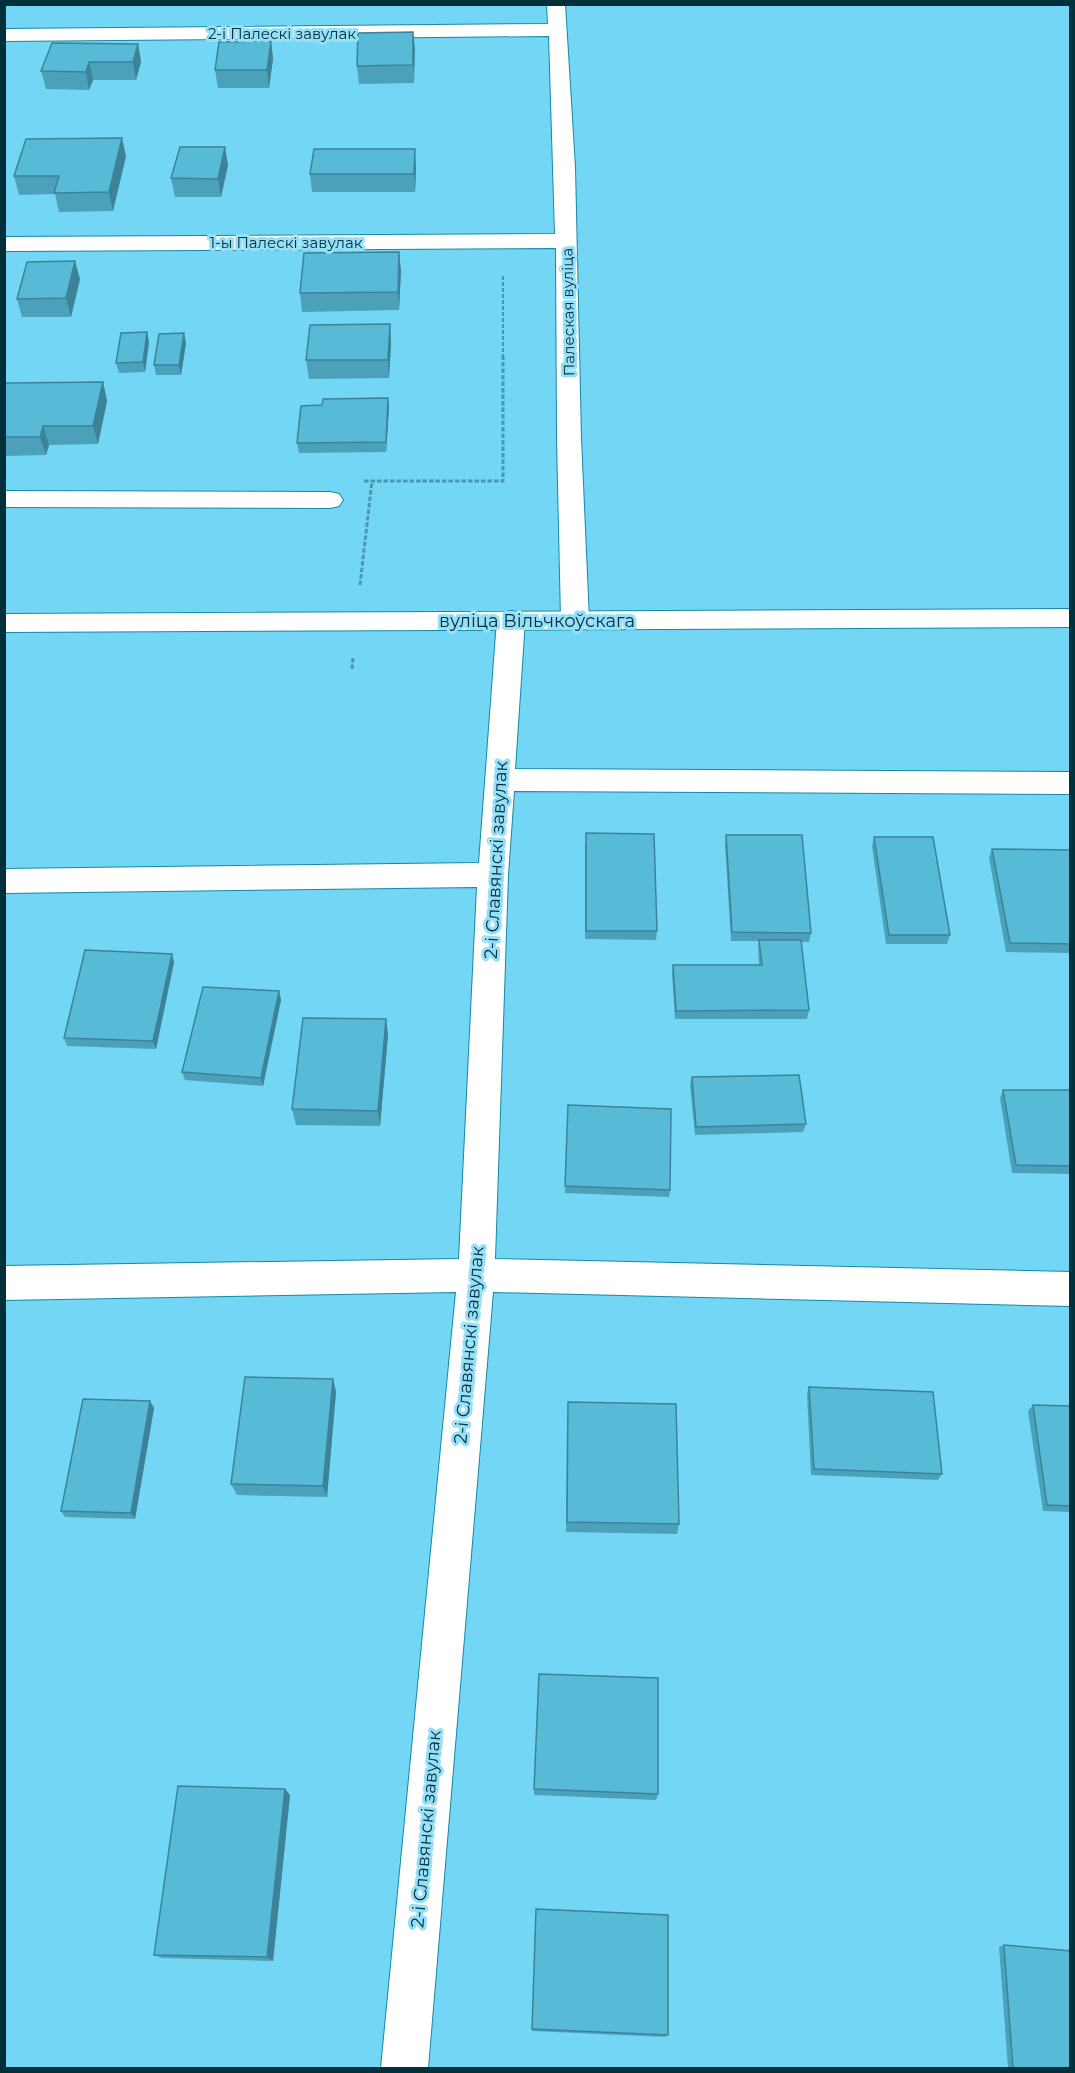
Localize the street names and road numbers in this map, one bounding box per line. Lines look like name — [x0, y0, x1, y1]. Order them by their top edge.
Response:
street label: 2-і Палескі завулак — [208, 24, 356, 43]
street label: 1-ы Палескі завулак — [210, 233, 363, 252]
street label: Палеская вуліца — [557, 248, 579, 376]
street label: вуліца Вільчкоўскага — [439, 610, 635, 632]
street label: 2-і Славянскі завулак — [480, 760, 512, 960]
street label: 2-і Славянскі завулак — [449, 1245, 489, 1445]
street label: 2-і Славянскі завулак — [406, 1729, 446, 1929]

